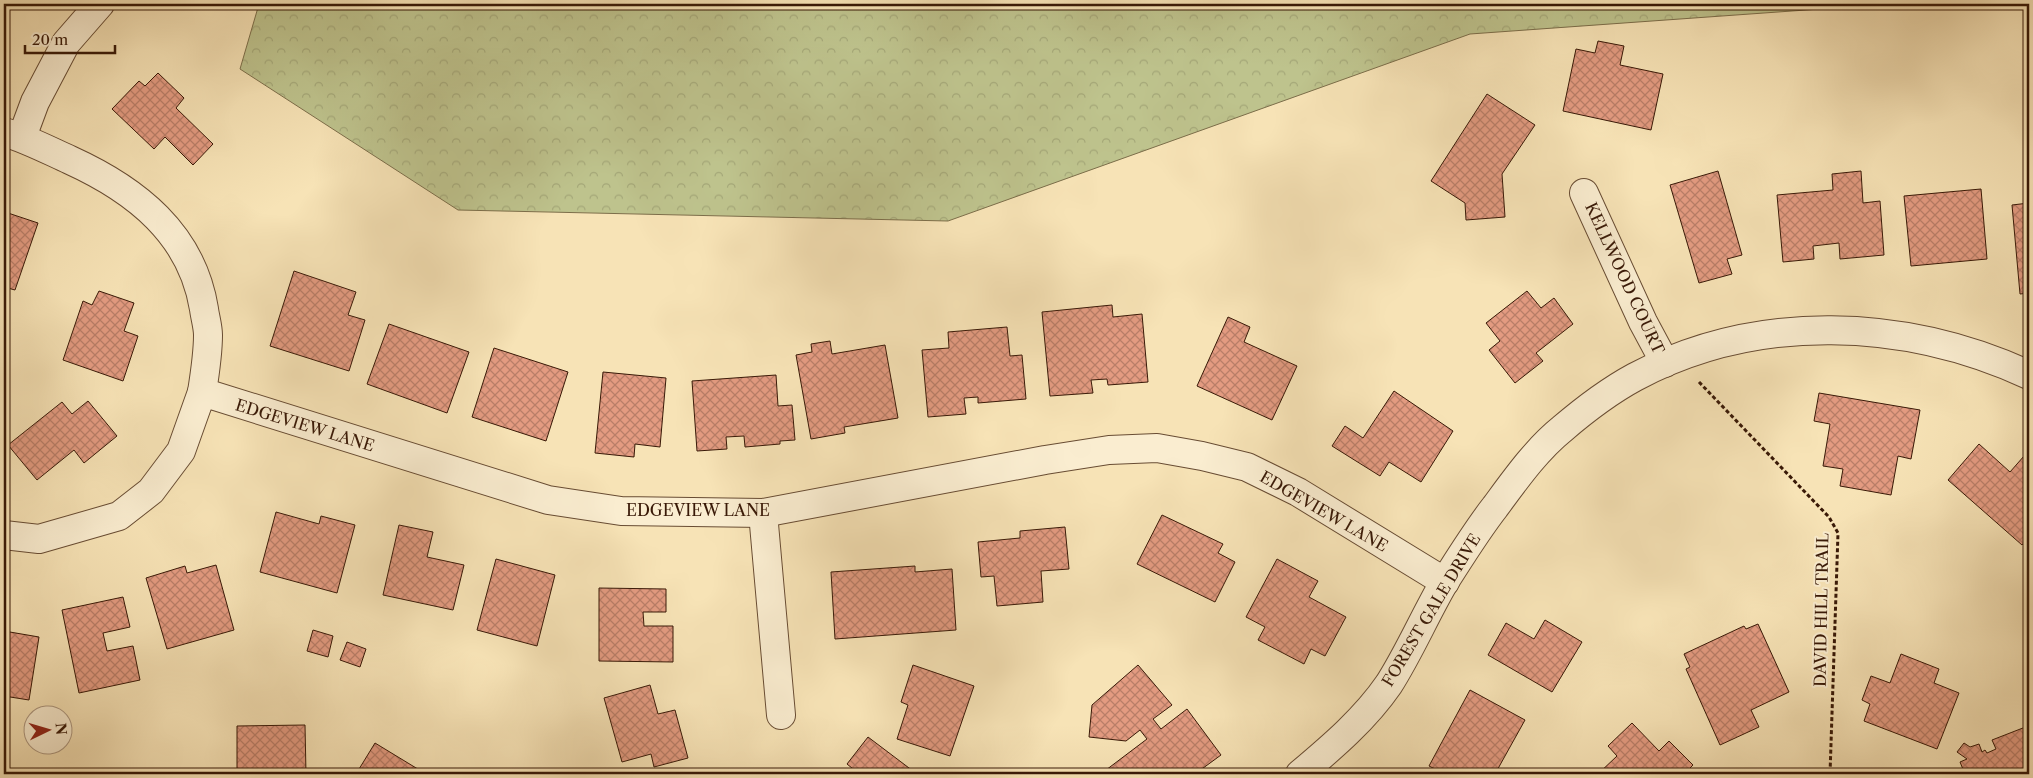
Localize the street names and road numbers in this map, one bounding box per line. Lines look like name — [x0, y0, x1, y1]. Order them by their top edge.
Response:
street label: KELLWOOD COURT — [1581, 199, 1669, 357]
street label: EDGEVIEW LANE — [233, 394, 377, 456]
street label: EDGEVIEW LANE — [1257, 466, 1391, 556]
street label: EDGEVIEW LANE — [626, 500, 770, 520]
street label: FOREST GALE DRIVE — [1377, 530, 1485, 690]
street label: DAVID HILL TRAIL — [1810, 532, 1832, 687]

